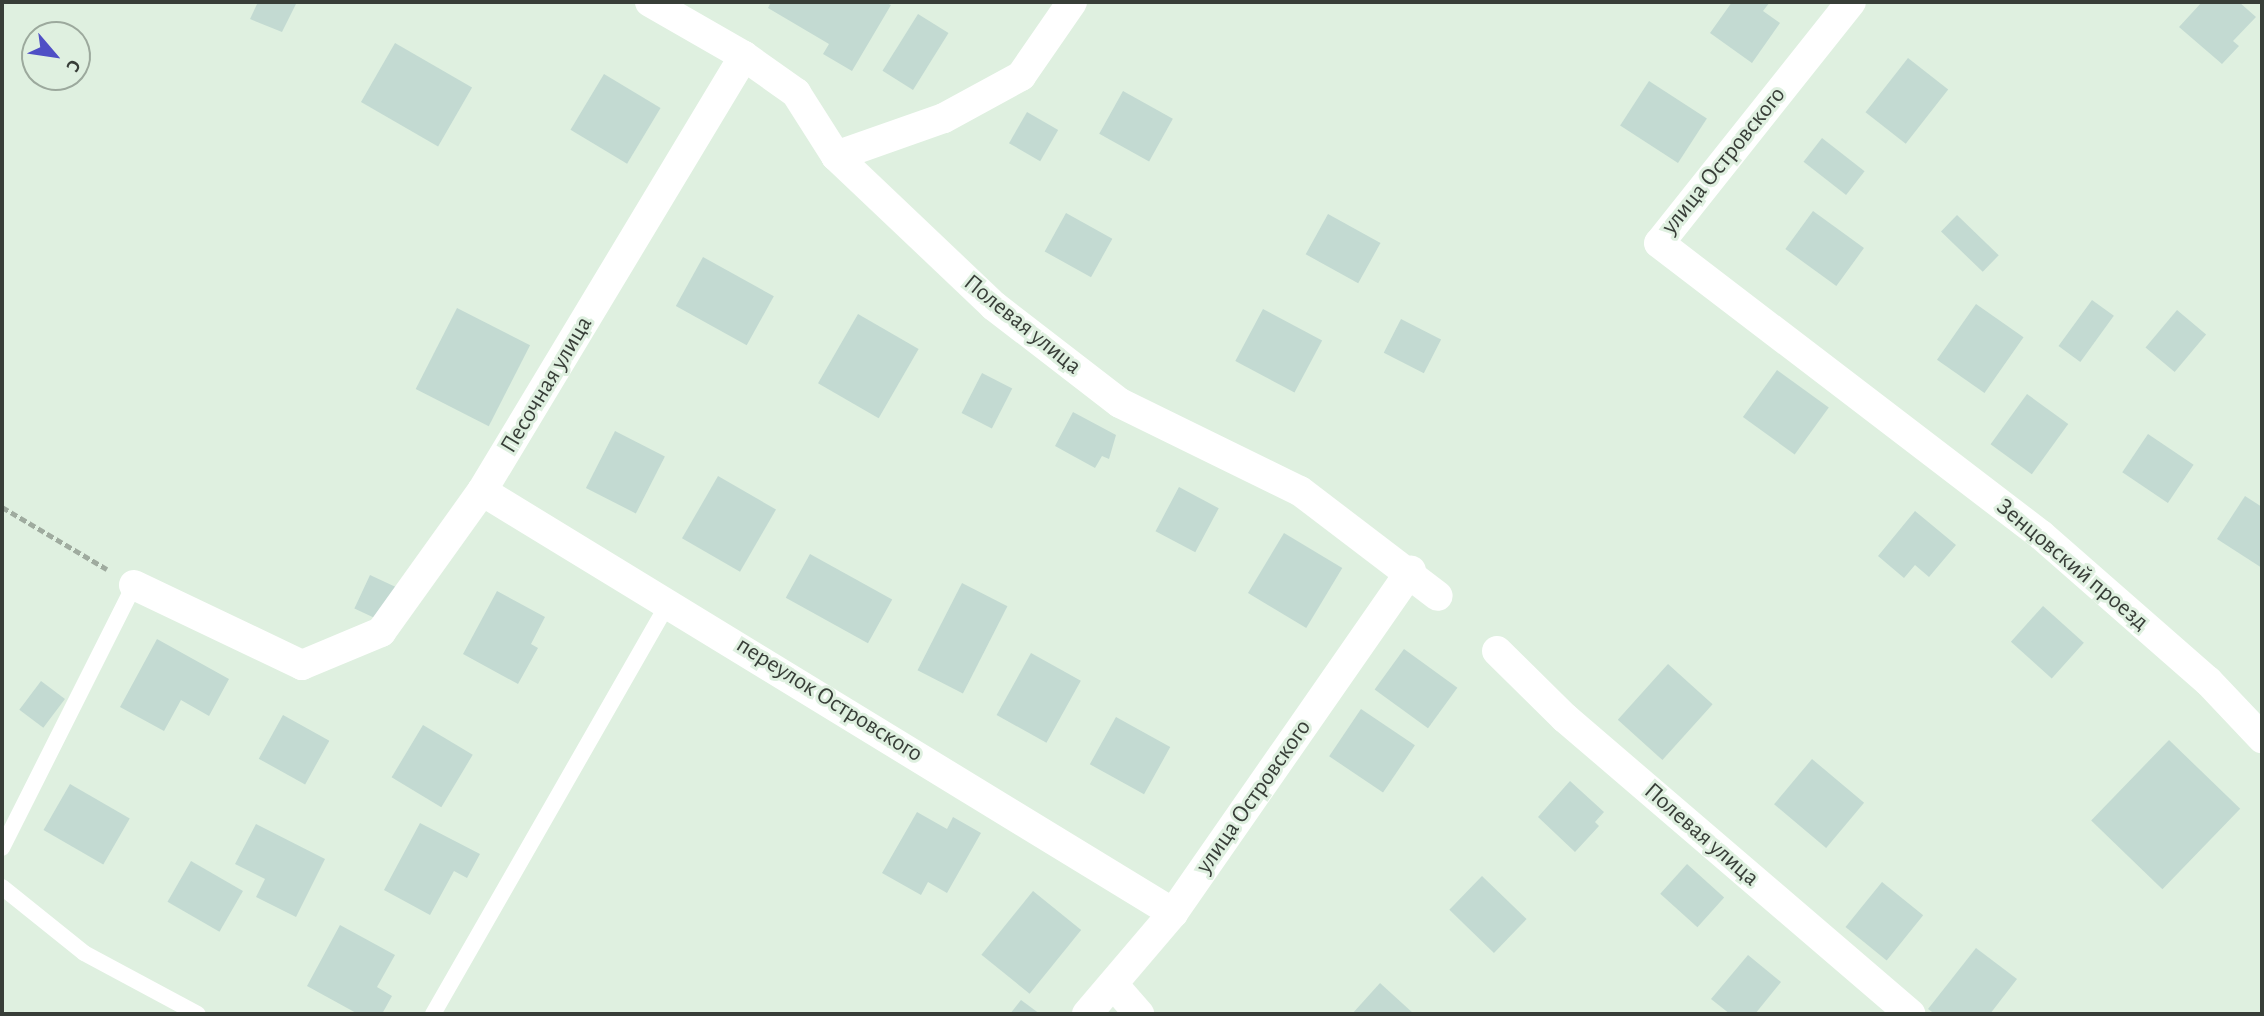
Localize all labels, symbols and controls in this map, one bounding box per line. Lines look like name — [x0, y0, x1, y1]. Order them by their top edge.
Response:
north arrow — [21, 21, 91, 91]
text: С — [62, 56, 84, 75]
street label: улица Островского — [1656, 82, 1792, 240]
street label: Полевая улица — [957, 269, 1087, 381]
street label: Песочная улица — [495, 311, 599, 459]
street label: Зенцовский проезд — [1990, 493, 2154, 637]
street label: переулок Островского — [731, 631, 927, 769]
street label: улица Островского — [1190, 715, 1318, 879]
street label: Полевая улица — [1638, 777, 1764, 893]

